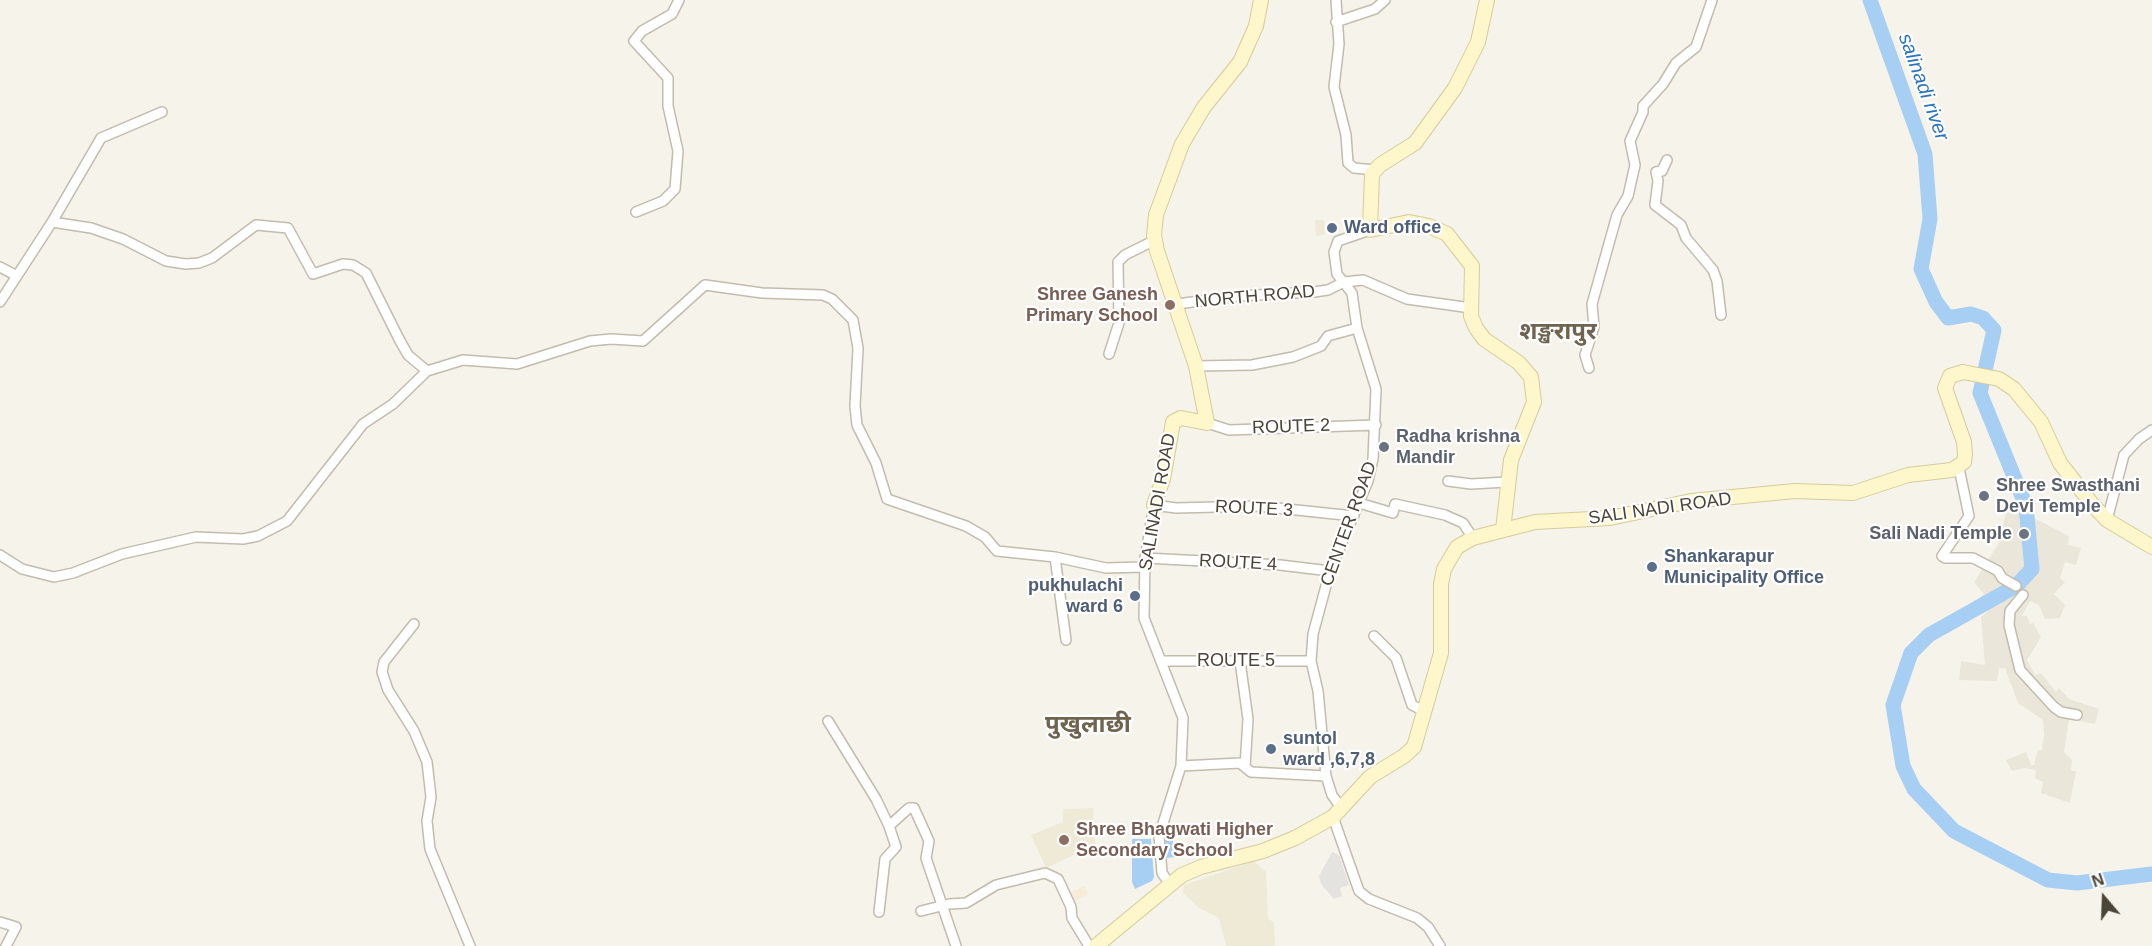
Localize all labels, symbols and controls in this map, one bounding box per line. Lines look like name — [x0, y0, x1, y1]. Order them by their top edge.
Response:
water label: salinadi river — [1893, 30, 1953, 144]
place label: Ward office — [1344, 217, 1441, 239]
marker: Ward office — [1325, 221, 1339, 235]
street label: NORTH ROAD — [1194, 281, 1316, 313]
place label: Shree Ganesh Primary School — [1026, 284, 1158, 326]
marker: Shree Ganesh Primary School — [1163, 298, 1177, 312]
district label: शङ्खरापुर — [1519, 318, 1597, 346]
street label: ROUTE 2 — [1252, 415, 1330, 439]
place label: Radha krishna Mandir — [1396, 426, 1520, 468]
street label: SALINADI ROAD — [1135, 432, 1181, 572]
marker: Radha krishna Mandir — [1377, 440, 1391, 454]
street label: CENTER ROAD — [1316, 459, 1382, 589]
place label: Shree Swasthani Devi Temple — [1996, 475, 2140, 518]
street label: SALI NADI ROAD — [1587, 488, 1733, 530]
marker: Shree Swasthani Devi Temple — [1977, 489, 1991, 503]
street label: ROUTE 3 — [1214, 496, 1294, 522]
place label: Sali Nadi Temple — [1869, 523, 2012, 545]
marker: Sali Nadi Temple — [2017, 527, 2031, 541]
place label: Shankarapur Municipality Office — [1664, 546, 1824, 588]
street label: ROUTE 4 — [1198, 550, 1278, 576]
marker: Shankarapur Municipality Office — [1645, 560, 1659, 574]
place label: pukhulachi ward 6 — [1028, 575, 1123, 618]
marker: pukhulachi ward 6 — [1128, 589, 1142, 603]
street label: ROUTE 5 — [1197, 650, 1275, 672]
district label: पुखुलाछी — [1045, 711, 1131, 739]
place label: suntol ward ,6,7,8 — [1283, 728, 1375, 771]
marker: suntol ward ,6,7,8 — [1264, 742, 1278, 756]
place label: Shree Bhagwati Higher Secondary School — [1076, 819, 1273, 862]
marker: Shree Bhagwati Higher Secondary School — [1057, 833, 1071, 847]
north arrow — [2074, 868, 2134, 928]
text: N — [2090, 871, 2106, 890]

